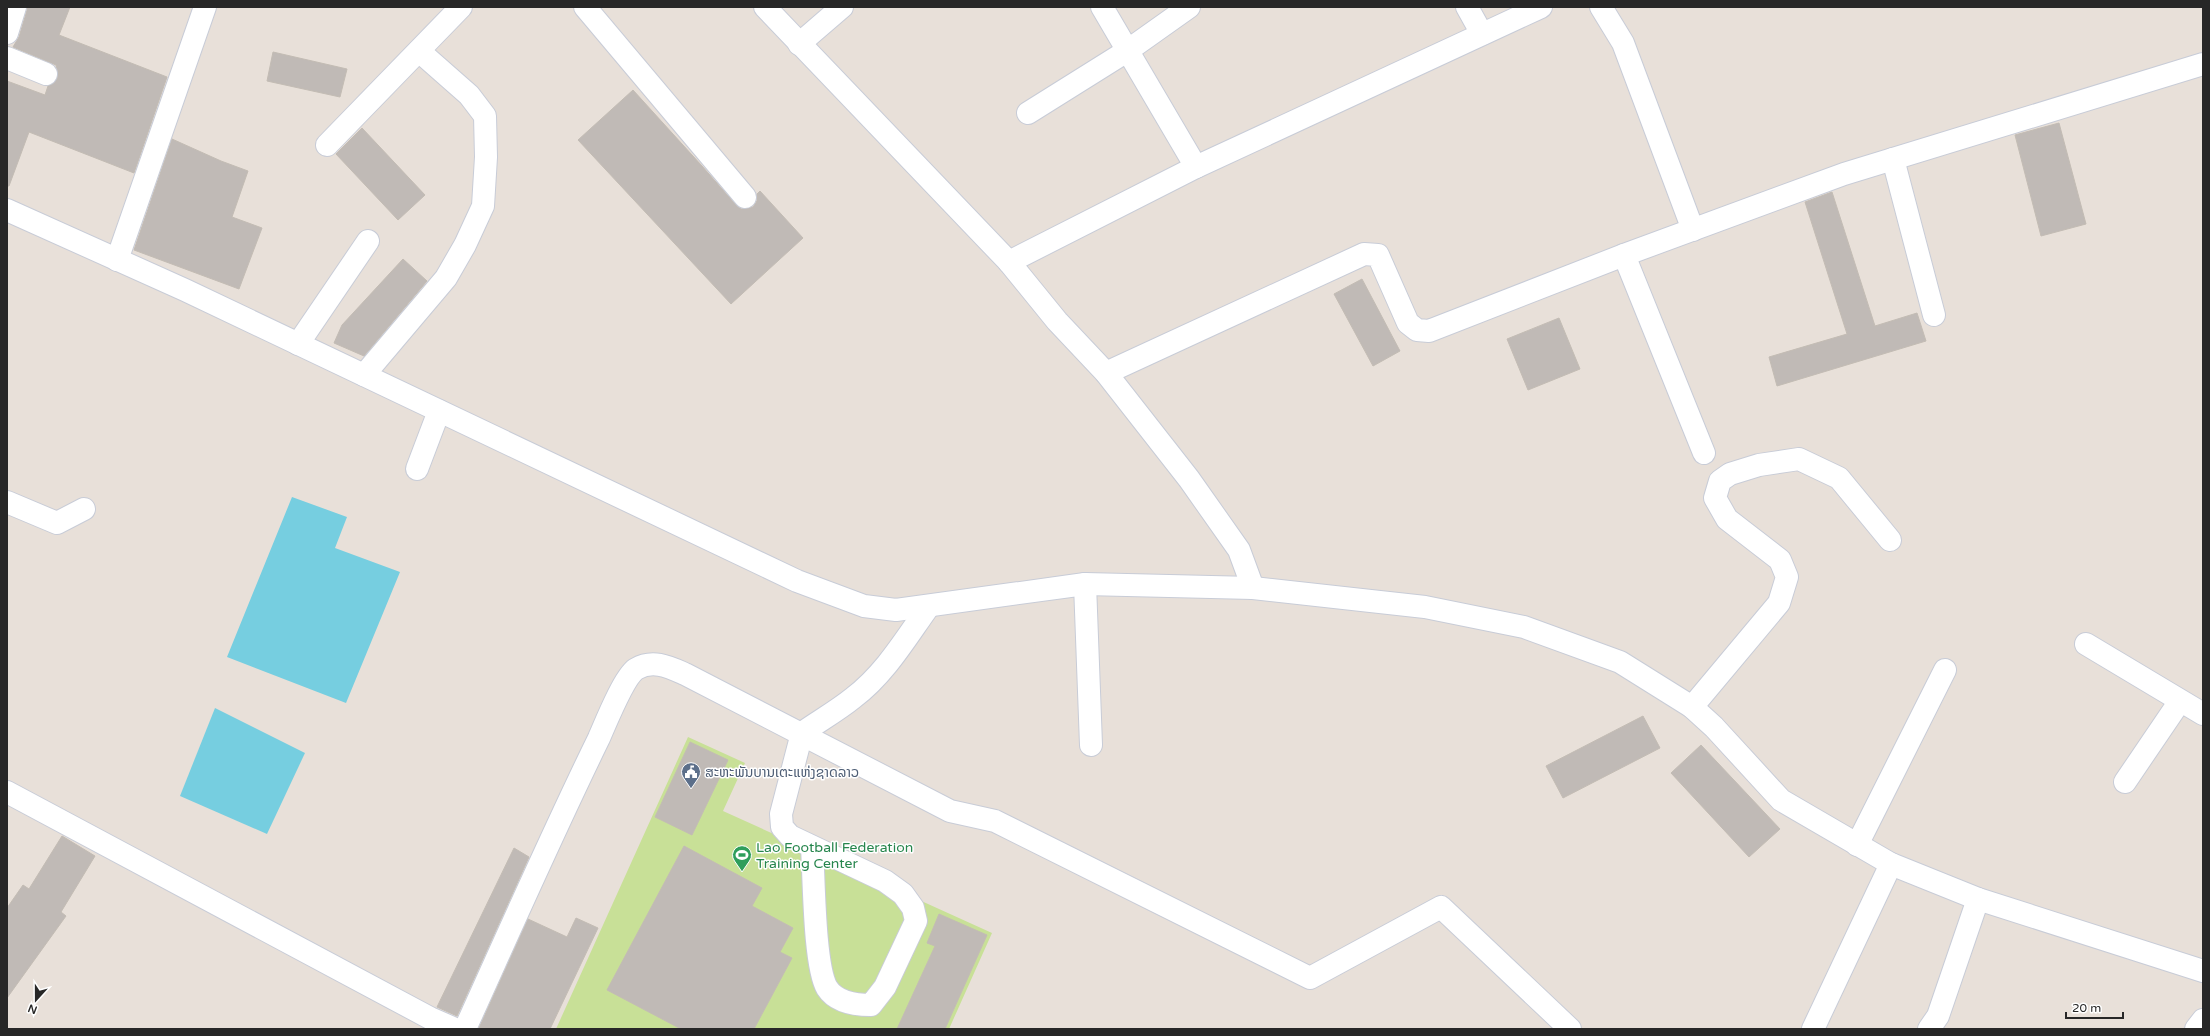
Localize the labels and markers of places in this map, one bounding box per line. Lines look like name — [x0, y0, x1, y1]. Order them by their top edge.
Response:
public building icon: ສະຫະພັນບານເຕະແຫ່ງຊາດລາວ — [680, 761, 702, 789]
place label: ສະຫະພັນບານເຕະແຫ່ງຊາດລາວ — [705, 764, 859, 781]
place label: Lao Football Federation Training Center — [756, 839, 913, 872]
sports icon: Lao Football Federation Training Center — [731, 844, 753, 872]

